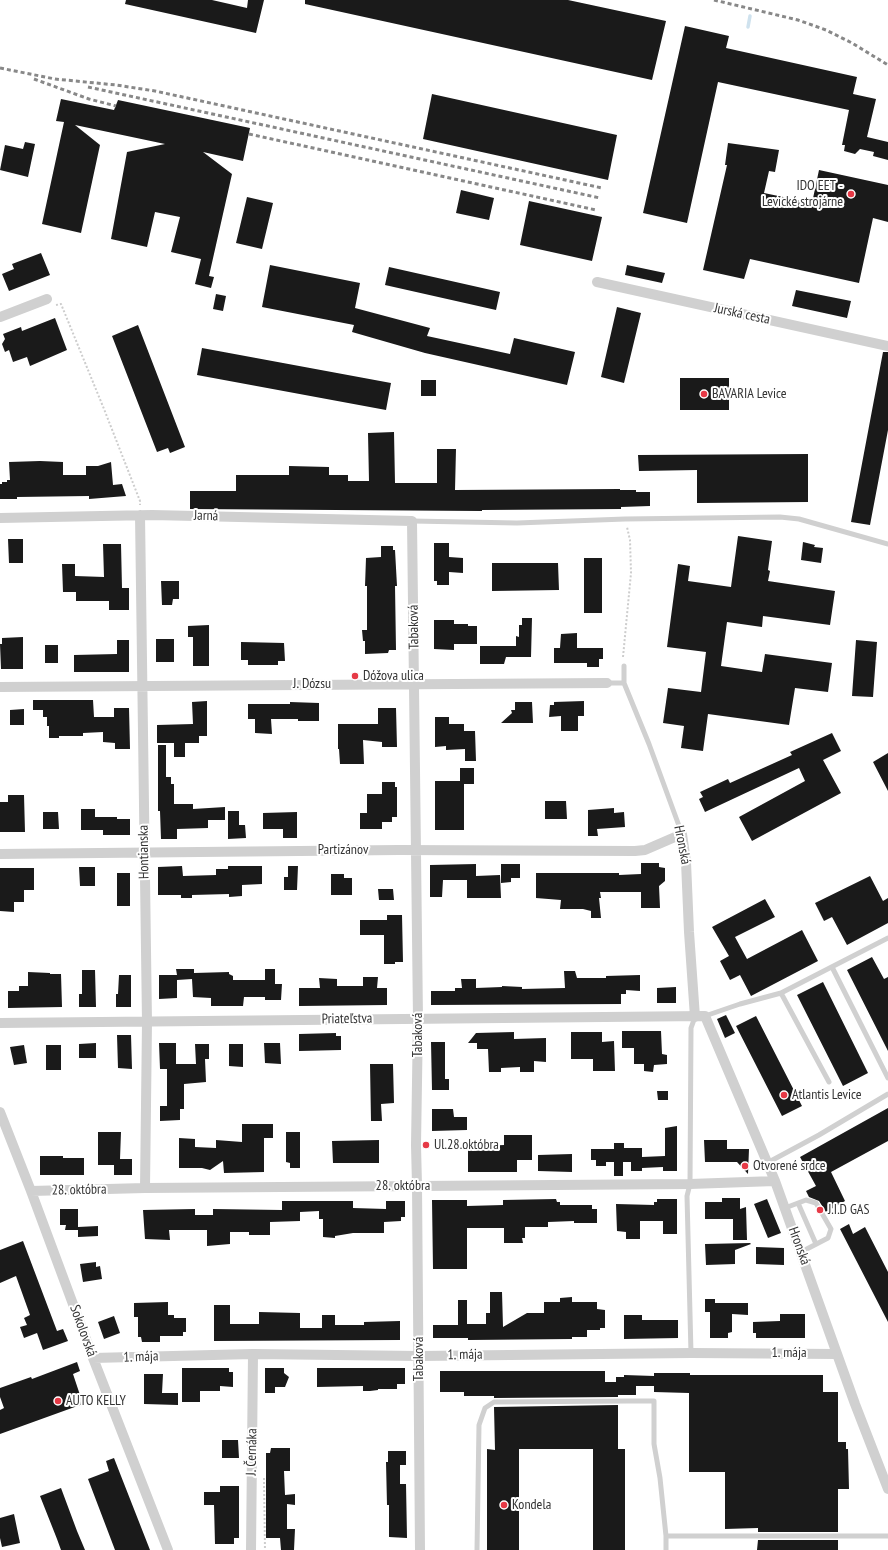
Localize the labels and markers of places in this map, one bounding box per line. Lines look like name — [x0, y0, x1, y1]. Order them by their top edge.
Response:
place label: IDO EET - Levické strojárne — [762, 178, 843, 210]
marker: IDO EET - Levické strojárne — [846, 189, 856, 199]
place label: BAVARIA Levice — [712, 386, 787, 402]
marker: BAVARIA Levice — [699, 389, 709, 399]
place label: Dóžova ulica — [363, 668, 424, 684]
marker: Dóžova ulica — [350, 671, 360, 681]
place label: Atlantis Levice — [792, 1087, 862, 1103]
marker: Atlantis Levice — [779, 1090, 789, 1100]
place label: Ul.28.októbra — [434, 1137, 499, 1153]
marker: Ul.28.októbra — [421, 1140, 431, 1150]
place label: Otvorené srdce — [753, 1158, 826, 1174]
marker: Otvorené srdce — [740, 1161, 750, 1171]
place label: J.I.D GAS — [828, 1202, 869, 1218]
marker: J.I.D GAS — [815, 1205, 825, 1215]
place label: AUTO KELLY — [66, 1393, 126, 1409]
marker: AUTO KELLY — [53, 1396, 63, 1406]
place label: Kondela — [512, 1497, 551, 1513]
marker: Kondela — [499, 1500, 509, 1510]

